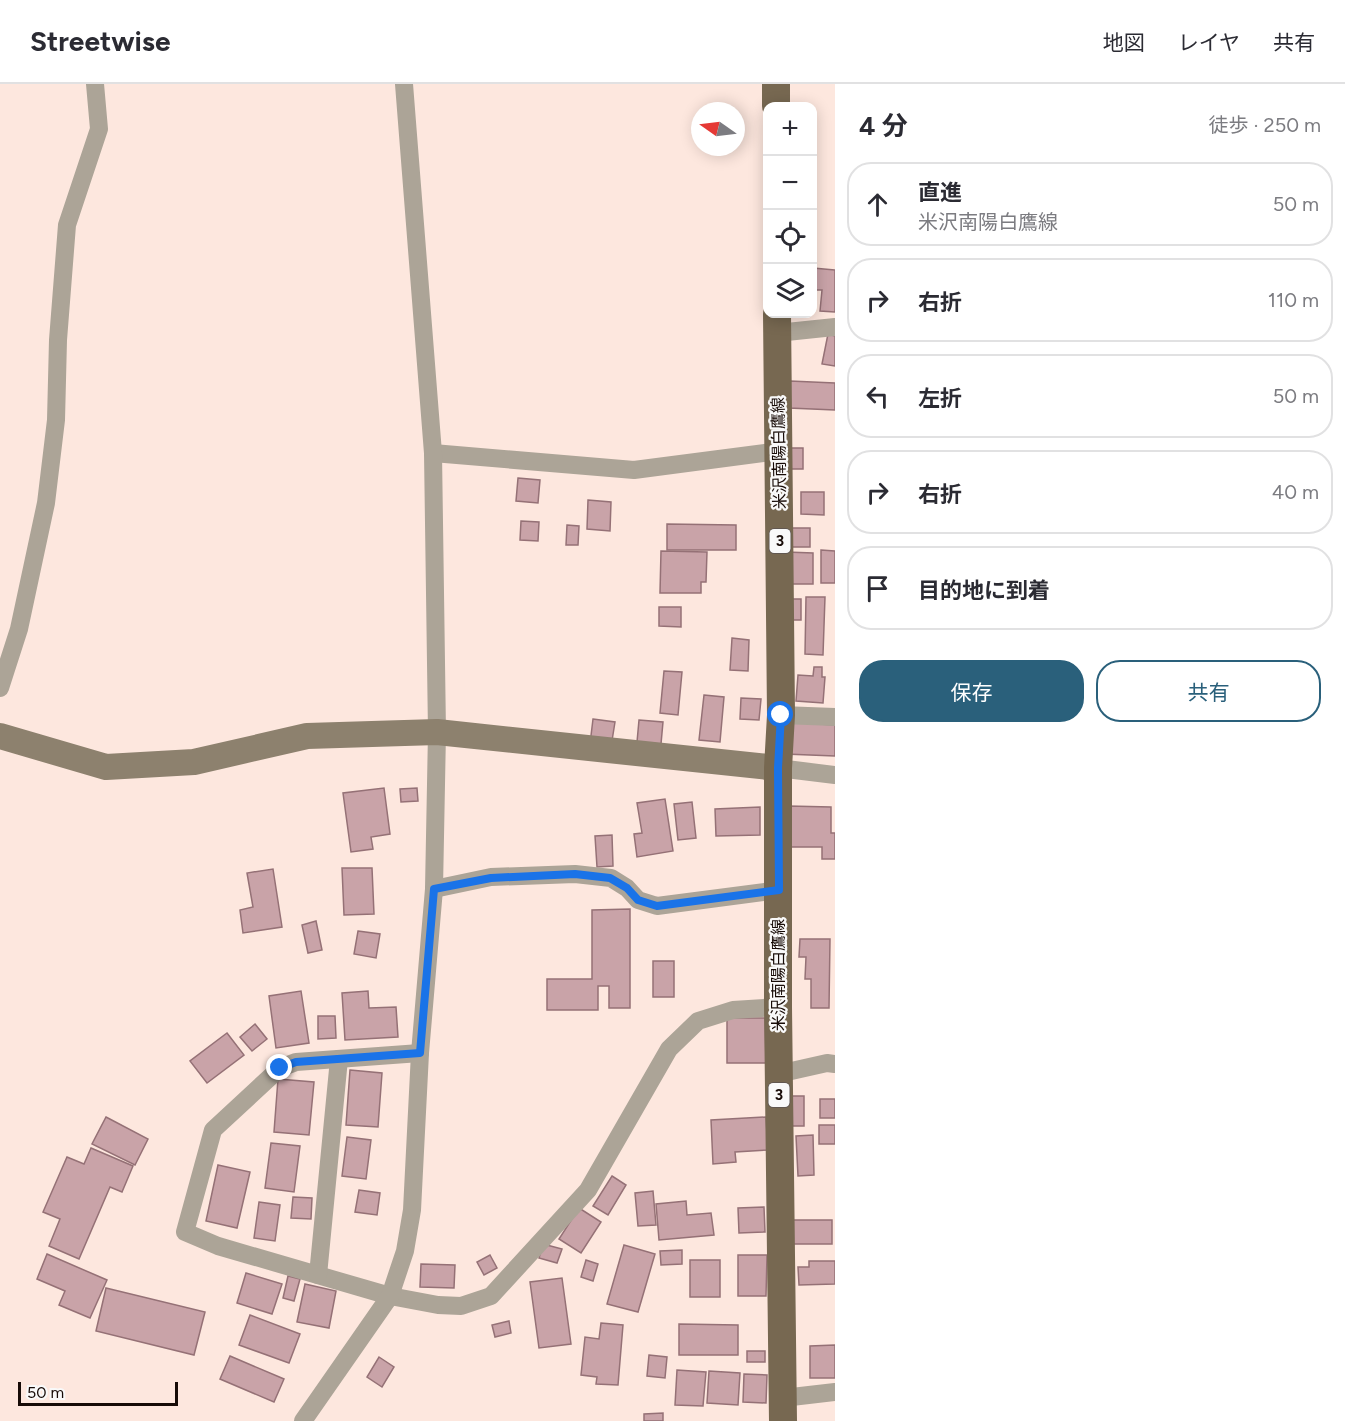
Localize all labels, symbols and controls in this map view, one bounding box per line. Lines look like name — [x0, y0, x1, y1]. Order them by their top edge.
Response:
text: Streetwise — [30, 24, 170, 58]
text: 地図 — [1103, 30, 1145, 55]
text: レイヤ — [1178, 30, 1240, 55]
text: 共有 — [1273, 30, 1315, 55]
north arrow — [691, 102, 745, 156]
map controls — [763, 102, 817, 318]
button: + — [763, 102, 817, 156]
text: 4 分 — [859, 110, 908, 142]
text: 徒歩 · 250 m — [1209, 113, 1321, 137]
button: − — [763, 156, 817, 210]
text: 直進 — [918, 179, 962, 206]
icon: ahead — [861, 188, 894, 221]
text: 50 m — [1273, 192, 1319, 216]
button: locate — [763, 210, 817, 264]
text: 米沢南陽白鷹線 — [918, 210, 1058, 234]
button: layers — [763, 264, 817, 318]
icon: right — [861, 284, 894, 317]
text: 110 m — [1268, 288, 1319, 312]
text: 右折 — [918, 289, 962, 316]
icon: left — [861, 380, 894, 413]
text: 50 m — [1273, 384, 1319, 408]
text: 左折 — [918, 385, 962, 412]
street label: 米沢南陽白鷹線 — [769, 397, 789, 509]
icon: right — [861, 476, 894, 509]
text: 40 m — [1272, 480, 1319, 504]
text: 右折 — [918, 481, 962, 508]
road number: 3 — [770, 529, 790, 553]
icon: arrive — [861, 572, 894, 605]
text: 目的地に到着 — [918, 577, 1050, 604]
button: 保存 — [859, 660, 1084, 722]
button: 共有 — [1096, 660, 1321, 722]
route start — [767, 701, 793, 727]
street label: 米沢南陽白鷹線 — [769, 919, 788, 1031]
route end — [266, 1054, 292, 1080]
road number: 3 — [768, 1083, 790, 1107]
scale bar — [18, 1379, 178, 1406]
text: 50 m — [27, 1383, 64, 1402]

